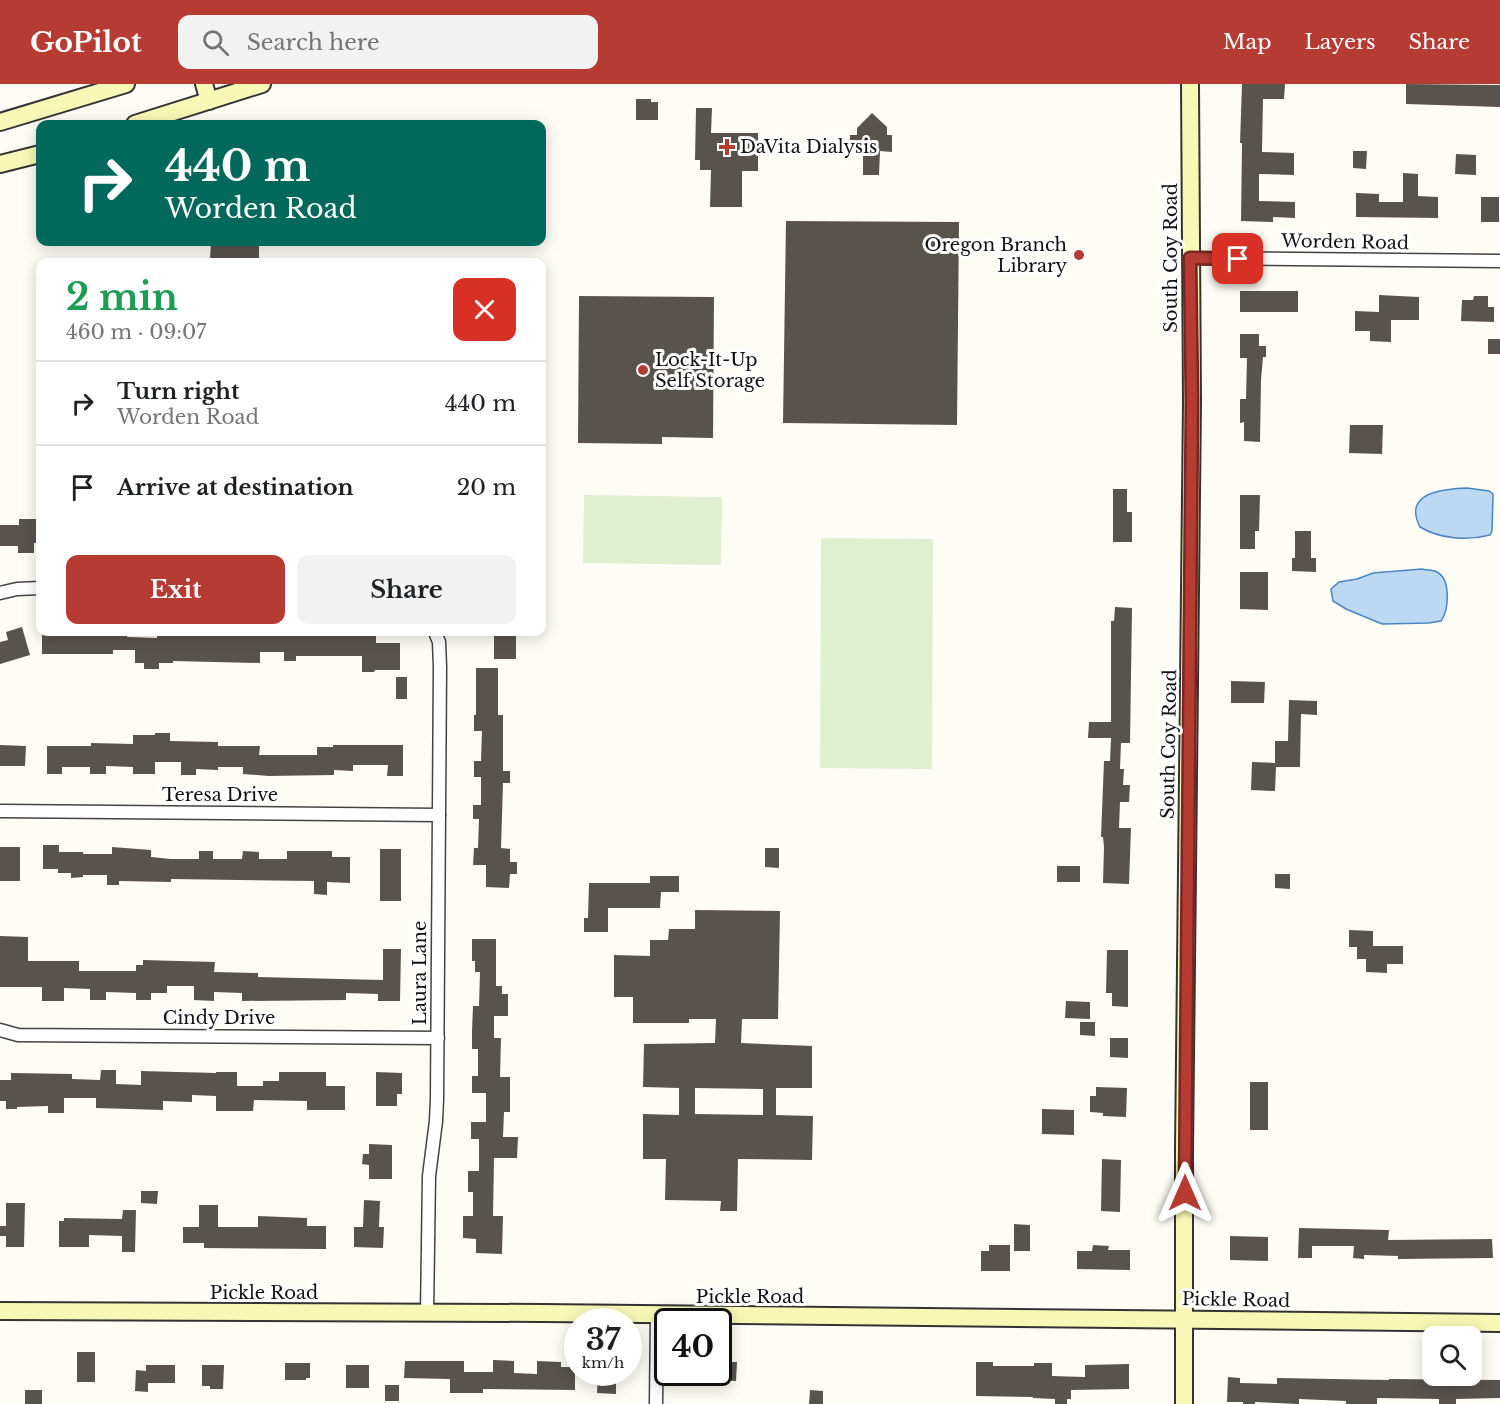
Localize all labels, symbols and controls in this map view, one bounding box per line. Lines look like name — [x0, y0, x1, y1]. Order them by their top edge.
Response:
search box — [178, 15, 598, 69]
text: GoPilot — [30, 25, 142, 60]
icon: search — [199, 26, 232, 59]
text: Search here — [247, 29, 380, 56]
text: Map — [1223, 29, 1272, 55]
text: Layers — [1305, 29, 1376, 55]
text: Share — [1409, 29, 1470, 55]
place label: DaVita Dialysis — [740, 136, 877, 158]
marker: DaVita Dialysis — [718, 138, 736, 156]
text: 440 m — [165, 140, 310, 192]
icon: right — [66, 144, 144, 222]
street label: South Coy Road — [1160, 183, 1182, 333]
text: Worden Road — [165, 192, 357, 225]
street label: Worden Road — [1280, 230, 1409, 254]
pin — [1212, 233, 1263, 284]
place label: Oregon Branch Library — [924, 234, 1067, 277]
icon: arrive — [1221, 242, 1254, 275]
marker: Oregon Branch Library — [1072, 248, 1086, 262]
text: 2 min — [66, 275, 178, 320]
button: close — [453, 278, 516, 341]
text: 460 m · 09:07 — [66, 320, 206, 344]
place label: Lock-It-Up Self Storage — [655, 349, 765, 392]
marker: Lock-It-Up Self Storage — [636, 363, 650, 377]
text: Turn right — [117, 378, 239, 405]
icon: right — [66, 387, 99, 420]
text: 440 m — [445, 390, 516, 417]
text: Worden Road — [117, 405, 259, 429]
icon: arrive — [66, 471, 99, 504]
text: Arrive at destination — [117, 474, 354, 501]
text: 20 m — [457, 474, 516, 501]
button: Exit — [66, 555, 285, 624]
button: Share — [297, 555, 516, 624]
street label: South Coy Road — [1157, 669, 1181, 819]
street label: Teresa Drive — [162, 784, 278, 806]
street label: Laura Lane — [409, 921, 431, 1025]
street label: Cindy Drive — [163, 1007, 275, 1029]
position arrow — [1153, 1161, 1217, 1225]
street label: Pickle Road — [210, 1282, 318, 1304]
street label: Pickle Road — [696, 1286, 804, 1308]
street label: Pickle Road — [1182, 1288, 1290, 1312]
speed limit sign: 40 — [654, 1308, 732, 1386]
text: 37 — [586, 1321, 620, 1358]
map controls — [1422, 1326, 1482, 1386]
button: search — [1422, 1326, 1482, 1386]
text: km/h — [582, 1353, 624, 1372]

